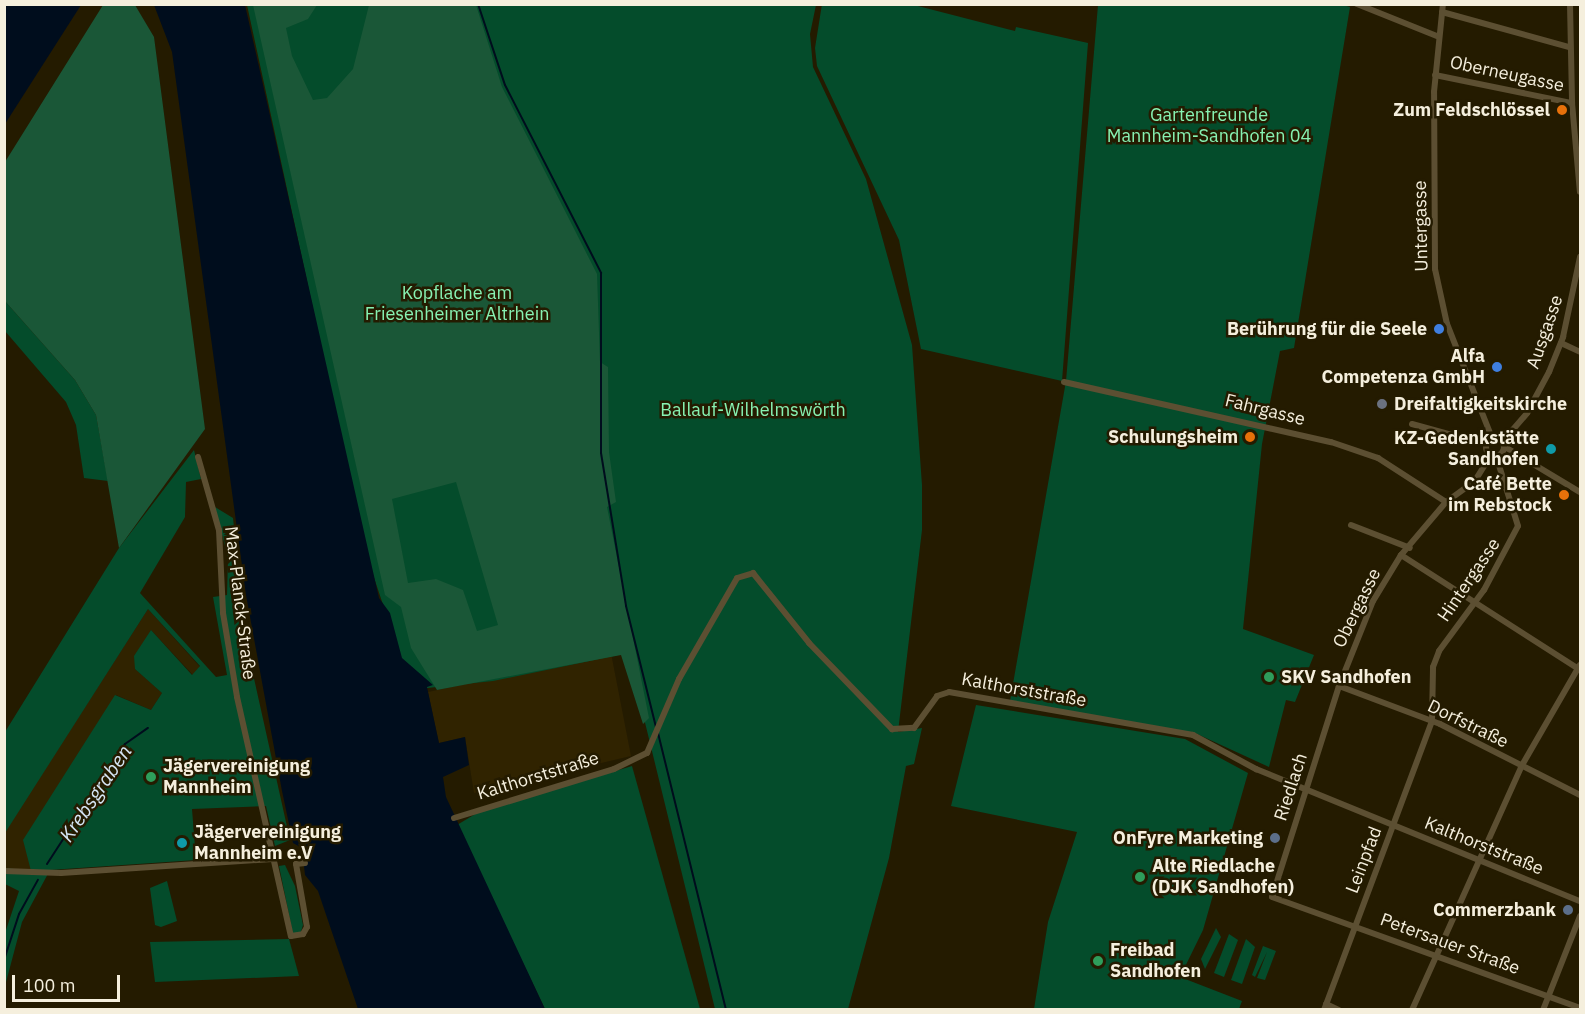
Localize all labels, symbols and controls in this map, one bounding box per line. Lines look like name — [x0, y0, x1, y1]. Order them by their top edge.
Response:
street label: Oberneugasse — [1448, 51, 1566, 97]
place label: Zum Feldschlössel — [1393, 99, 1550, 121]
marker: Zum Feldschlössel — [1555, 103, 1569, 117]
park label: Gartenfreunde Mannheim-Sandhofen 04 — [1107, 105, 1311, 148]
street label: Untergasse — [1409, 180, 1433, 272]
park label: Kopflache am Friesenheimer Altrhein — [365, 283, 549, 326]
street label: Ausgasse — [1522, 292, 1568, 372]
place label: Berührung für die Seele — [1227, 318, 1427, 340]
marker: Berührung für die Seele — [1432, 322, 1446, 336]
place label: Alfa Competenza GmbH — [1321, 346, 1485, 388]
marker: Alfa Competenza GmbH — [1490, 360, 1504, 374]
street label: Fahrgasse — [1223, 390, 1307, 430]
place label: Dreifaltigkeitskirche — [1394, 393, 1567, 415]
marker: Dreifaltigkeitskirche — [1375, 397, 1389, 411]
park label: Ballauf-Wilhelmswörth — [660, 399, 846, 421]
place label: Schulungsheim — [1108, 426, 1238, 448]
place label: KZ-Gedenkstätte Sandhofen — [1394, 428, 1539, 470]
marker: Schulungsheim — [1243, 430, 1257, 444]
marker: KZ-Gedenkstätte Sandhofen — [1544, 442, 1558, 456]
place label: Café Bette im Rebstock — [1448, 474, 1552, 516]
marker: Café Bette im Rebstock — [1557, 488, 1571, 502]
street label: Max-Planck-Straße — [220, 525, 260, 681]
street label: Hintergasse — [1433, 534, 1505, 626]
street label: Obergasse — [1329, 565, 1385, 651]
place label: SKV Sandhofen — [1281, 666, 1411, 688]
street label: Kalthorststraße — [960, 668, 1088, 712]
marker: SKV Sandhofen — [1262, 670, 1276, 684]
street label: Dorfstraße — [1424, 695, 1512, 753]
water label: Krebsgraben — [54, 740, 136, 846]
street label: Kalthorststraße — [474, 747, 602, 805]
street label: Riedlach — [1270, 750, 1312, 824]
place label: Jägervereinigung Mannheim — [163, 756, 310, 798]
marker: Jägervereinigung Mannheim — [144, 770, 158, 784]
street label: Kalthorststraße — [1421, 812, 1547, 880]
place label: Jägervereinigung Mannheim e.V — [194, 822, 341, 864]
street label: Leinpfad — [1341, 824, 1387, 896]
place label: OnFyre Marketing — [1113, 827, 1263, 849]
marker: OnFyre Marketing — [1268, 831, 1282, 845]
marker: Jägervereinigung Mannheim e.V — [175, 836, 189, 850]
place label: Alte Riedlache (DJK Sandhofen) — [1152, 856, 1294, 898]
marker: Alte Riedlache (DJK Sandhofen) — [1133, 870, 1147, 884]
place label: Commerzbank — [1433, 899, 1556, 921]
marker: Commerzbank — [1561, 903, 1575, 917]
street label: Petersauer Straße — [1377, 909, 1523, 979]
place label: Freibad Sandhofen — [1110, 940, 1201, 982]
marker: Freibad Sandhofen — [1091, 954, 1105, 968]
scale bar — [15, 963, 123, 1001]
text: 100 m — [23, 974, 75, 997]

